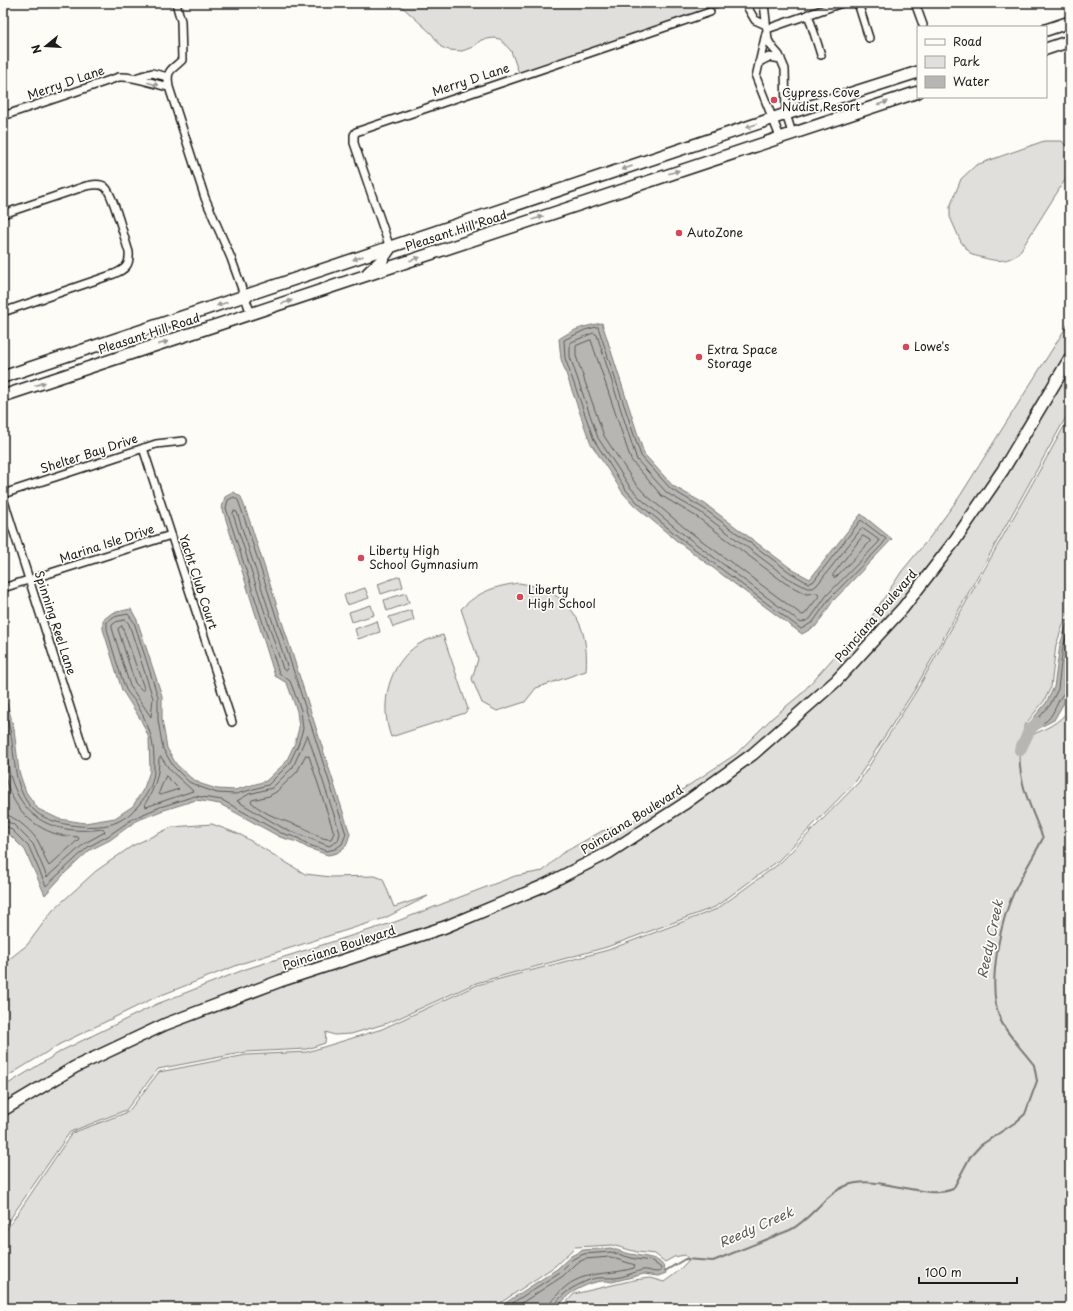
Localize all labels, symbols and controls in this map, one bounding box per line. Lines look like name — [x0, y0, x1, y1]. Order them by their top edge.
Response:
north arrow — [26, 26, 66, 66]
legend — [917, 26, 1047, 98]
text: Road — [953, 32, 982, 50]
text: N — [26, 42, 45, 56]
text: Park — [953, 52, 980, 70]
street label: Merry D Lane — [430, 58, 512, 100]
street label: Merry D Lane — [25, 60, 107, 104]
text: Water — [953, 72, 990, 90]
one-way arrow — [147, 81, 160, 87]
place label: Cypress Cove Nudist Resort — [782, 83, 860, 115]
marker: Cypress Cove Nudist Resort — [769, 95, 779, 105]
one-way arrow — [878, 100, 890, 106]
one-way arrow — [744, 124, 756, 130]
one-way arrow — [621, 165, 633, 171]
one-way arrow — [669, 169, 681, 175]
street label: Pleasant Hill Road — [403, 205, 509, 255]
one-way arrow — [532, 215, 544, 221]
place label: AutoZone — [687, 223, 744, 241]
marker: AutoZone — [674, 228, 684, 238]
one-way arrow — [352, 255, 364, 261]
one-way arrow — [409, 256, 421, 262]
one-way arrow — [281, 298, 293, 304]
one-way arrow — [215, 301, 227, 307]
street label: Pleasant Hill Road — [96, 308, 202, 358]
place label: Lowe's — [914, 337, 950, 355]
one-way arrow — [158, 340, 170, 346]
place label: Extra Space Storage — [707, 340, 778, 372]
marker: Lowe's — [901, 342, 911, 352]
marker: Extra Space Storage — [694, 352, 704, 362]
one-way arrow — [34, 381, 46, 387]
street label: Shelter Bay Drive — [38, 429, 140, 477]
street label: Marina Isle Drive — [57, 519, 156, 567]
street label: Yacht Club Court — [175, 532, 223, 631]
place label: Liberty High School Gymnasium — [369, 541, 478, 573]
marker: Liberty High School Gymnasium — [356, 553, 366, 563]
street label: Poinciana Boulevard — [830, 565, 921, 666]
street label: Spinning Reel Lane — [31, 568, 81, 677]
place label: Liberty High School — [528, 580, 596, 612]
marker: Liberty High School — [515, 592, 525, 602]
street label: Poinciana Boulevard — [577, 780, 687, 858]
water label: Reedy Creek — [972, 897, 1007, 980]
street label: Poinciana Boulevard — [280, 920, 398, 974]
water label: Reedy Creek — [716, 1201, 797, 1251]
scale bar — [919, 1259, 1017, 1285]
text: 100 m — [925, 1263, 962, 1281]

